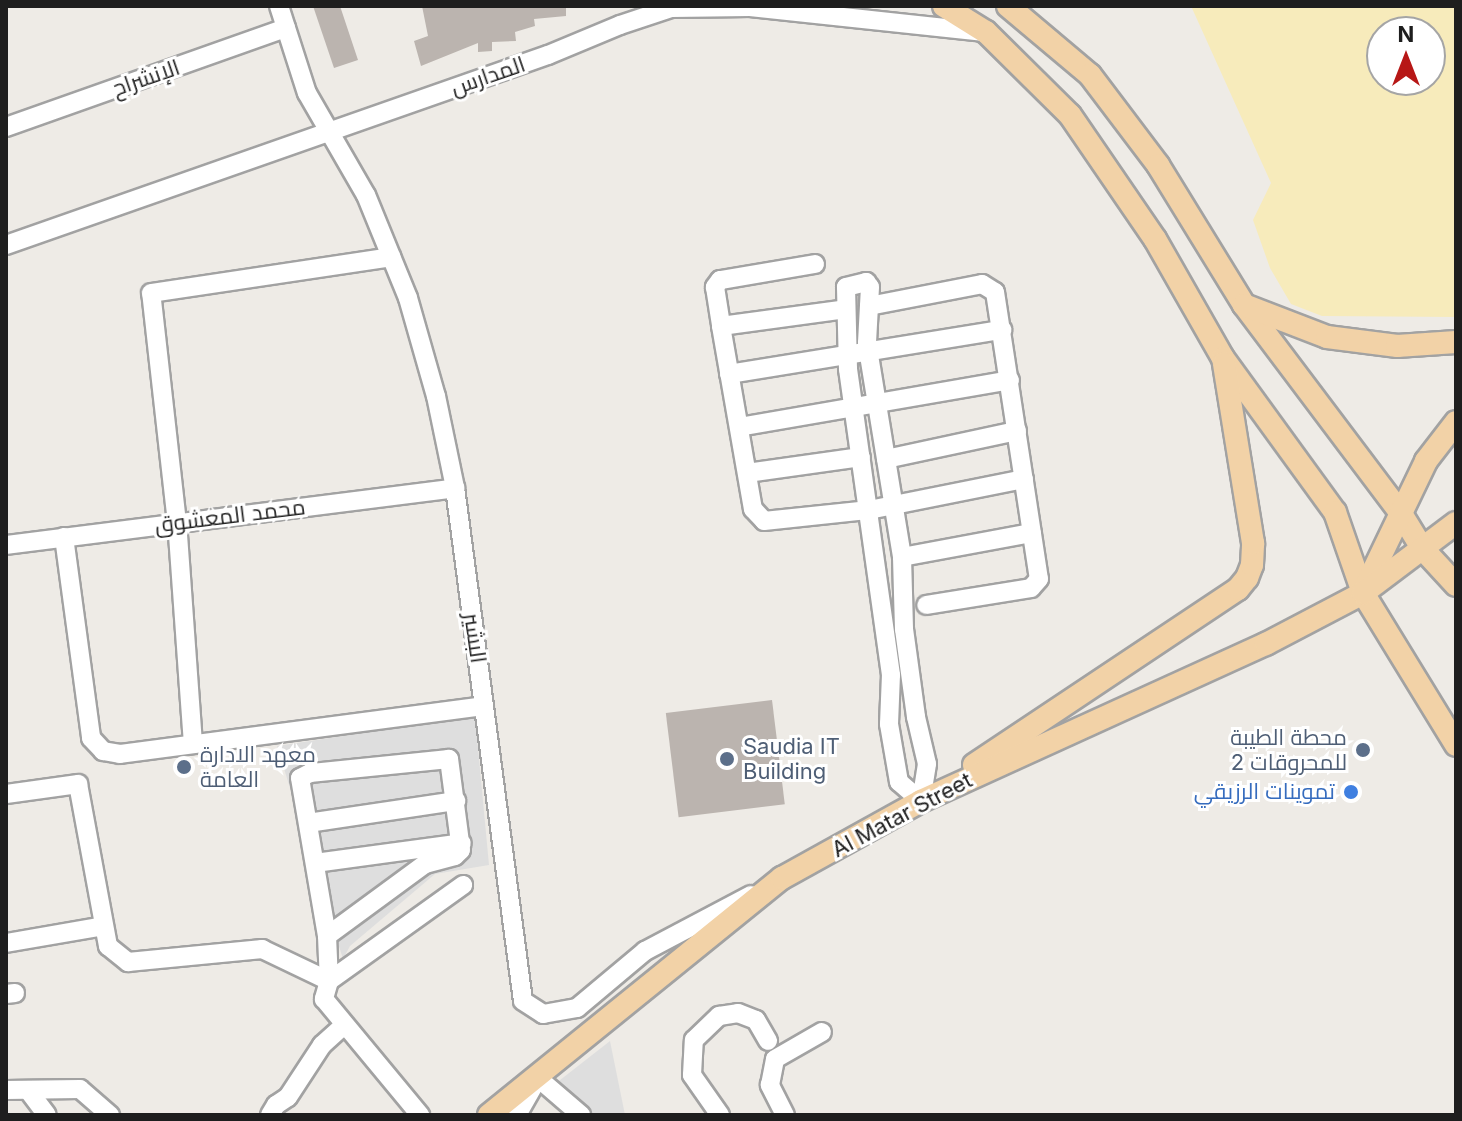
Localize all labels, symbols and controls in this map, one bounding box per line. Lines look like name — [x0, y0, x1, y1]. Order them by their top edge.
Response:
north arrow — [1366, 16, 1446, 96]
text: N — [1398, 21, 1414, 47]
street label: المدارس — [447, 51, 529, 101]
street label: الإنشراح — [109, 54, 183, 102]
street label: محمد المعشوق — [153, 494, 307, 538]
street label: البشير — [458, 611, 492, 665]
place label: محطة الطيبة 2 للمحروقات — [1230, 724, 1347, 776]
place label: Saudia IT Building — [743, 733, 840, 784]
place label: معهد الادارة العامة — [200, 741, 316, 792]
marker: محطة الطيبة 2 للمحروقات — [1354, 741, 1372, 759]
marker: Saudia IT Building — [718, 750, 736, 768]
marker: معهد الادارة العامة — [175, 758, 193, 776]
street label: Al Matar Street — [827, 767, 977, 863]
place label: تموينات الرزيقي — [1194, 779, 1335, 805]
marker: تموينات الرزيقي — [1342, 783, 1360, 801]

